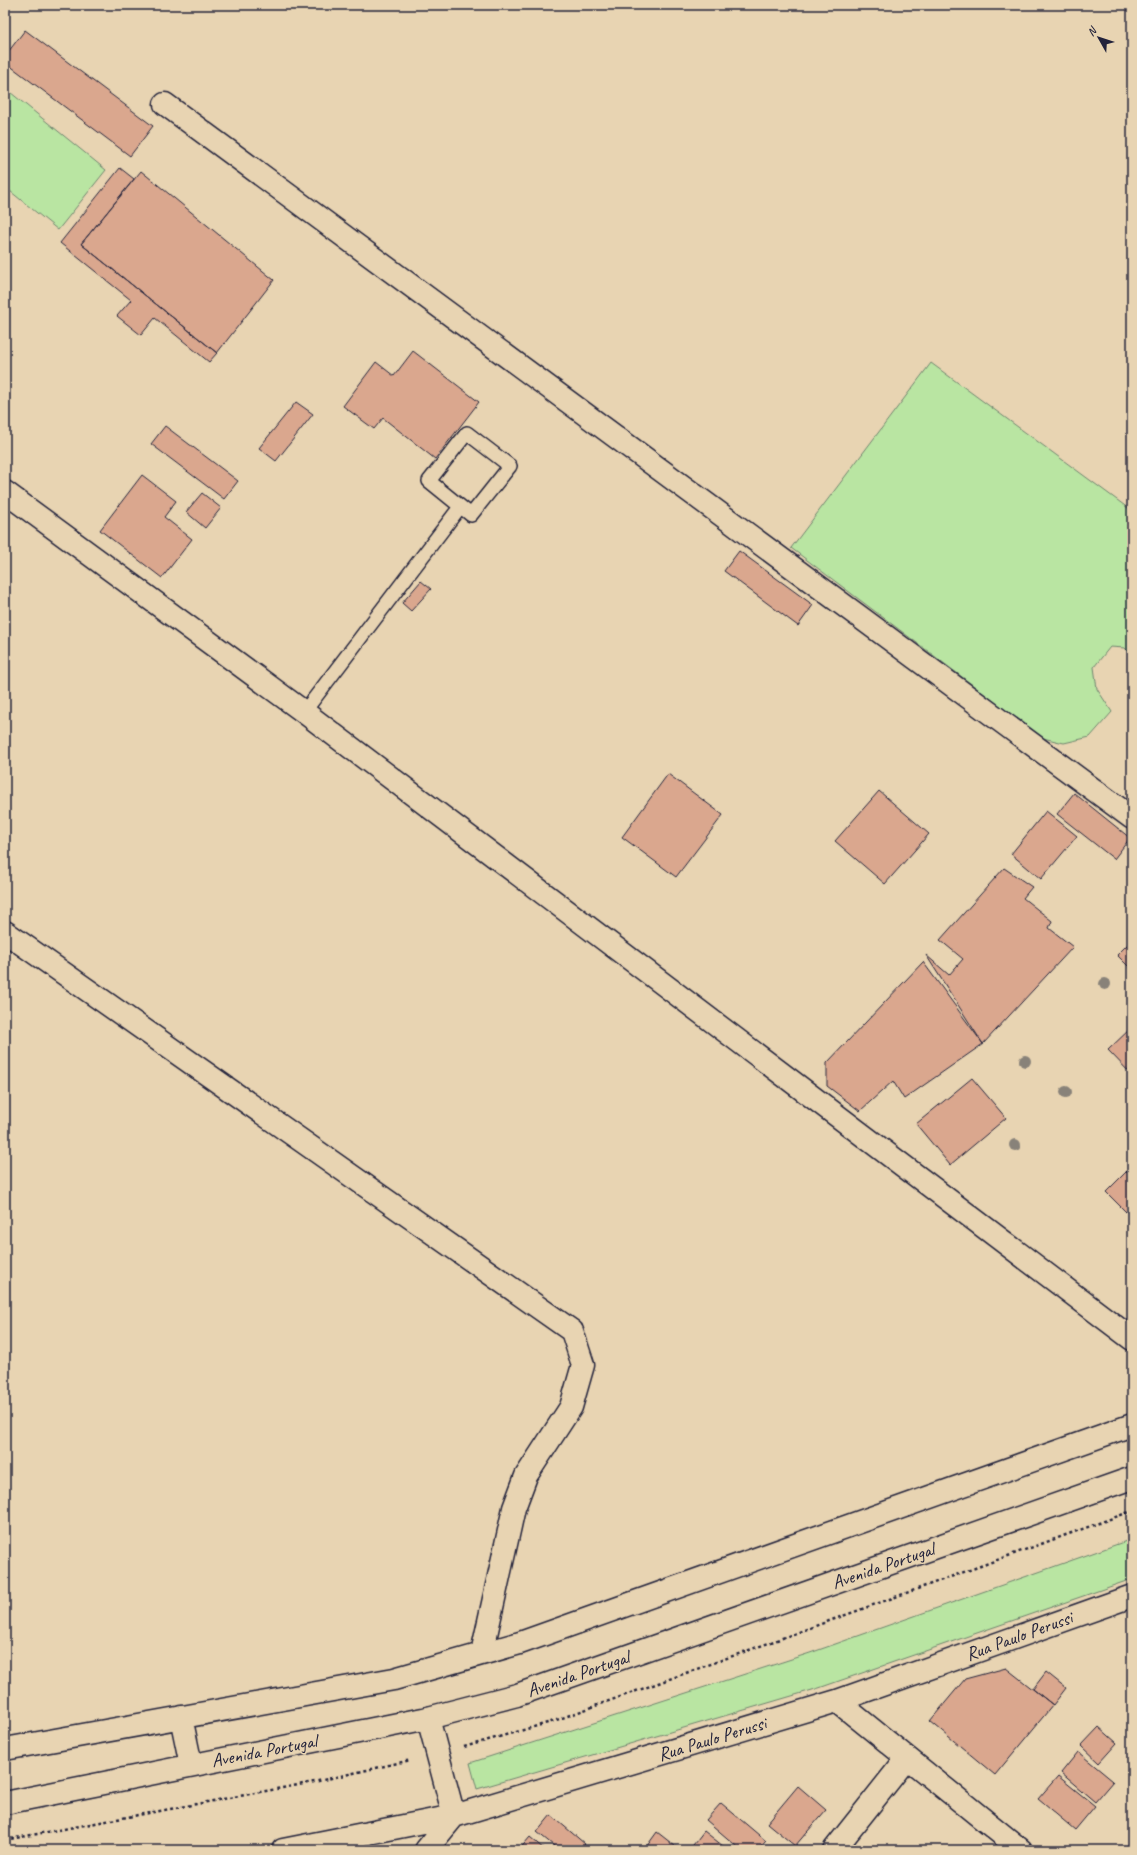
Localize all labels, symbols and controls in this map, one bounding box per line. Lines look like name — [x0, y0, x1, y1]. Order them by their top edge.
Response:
north arrow — [1079, 18, 1119, 58]
text: N — [1084, 23, 1100, 39]
street label: Avenida Portugal — [829, 1536, 941, 1595]
street label: Rua Paulo Perussi — [962, 1605, 1078, 1666]
street label: Avenida Portugal — [524, 1644, 636, 1703]
street label: Rua Paulo Perussi — [655, 1710, 771, 1767]
street label: Avenida Portugal — [209, 1728, 322, 1773]

